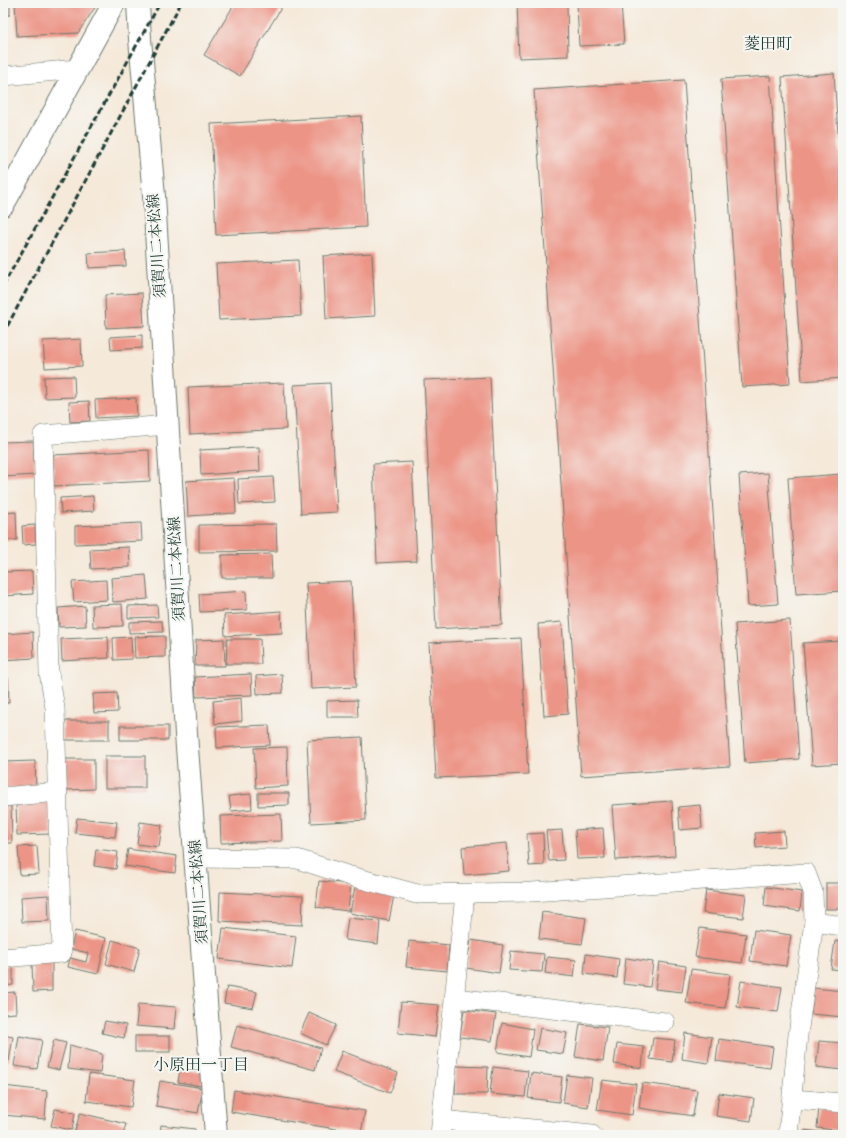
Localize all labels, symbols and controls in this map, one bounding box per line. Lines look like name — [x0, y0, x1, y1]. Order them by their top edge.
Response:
district label: 菱田町 — [744, 31, 792, 55]
street label: 須賀川二本松線 — [142, 193, 170, 299]
street label: 須賀川二本松線 — [163, 516, 189, 622]
street label: 須賀川二本松線 — [184, 839, 212, 945]
district label: 小原田一丁目 — [153, 1052, 249, 1076]

